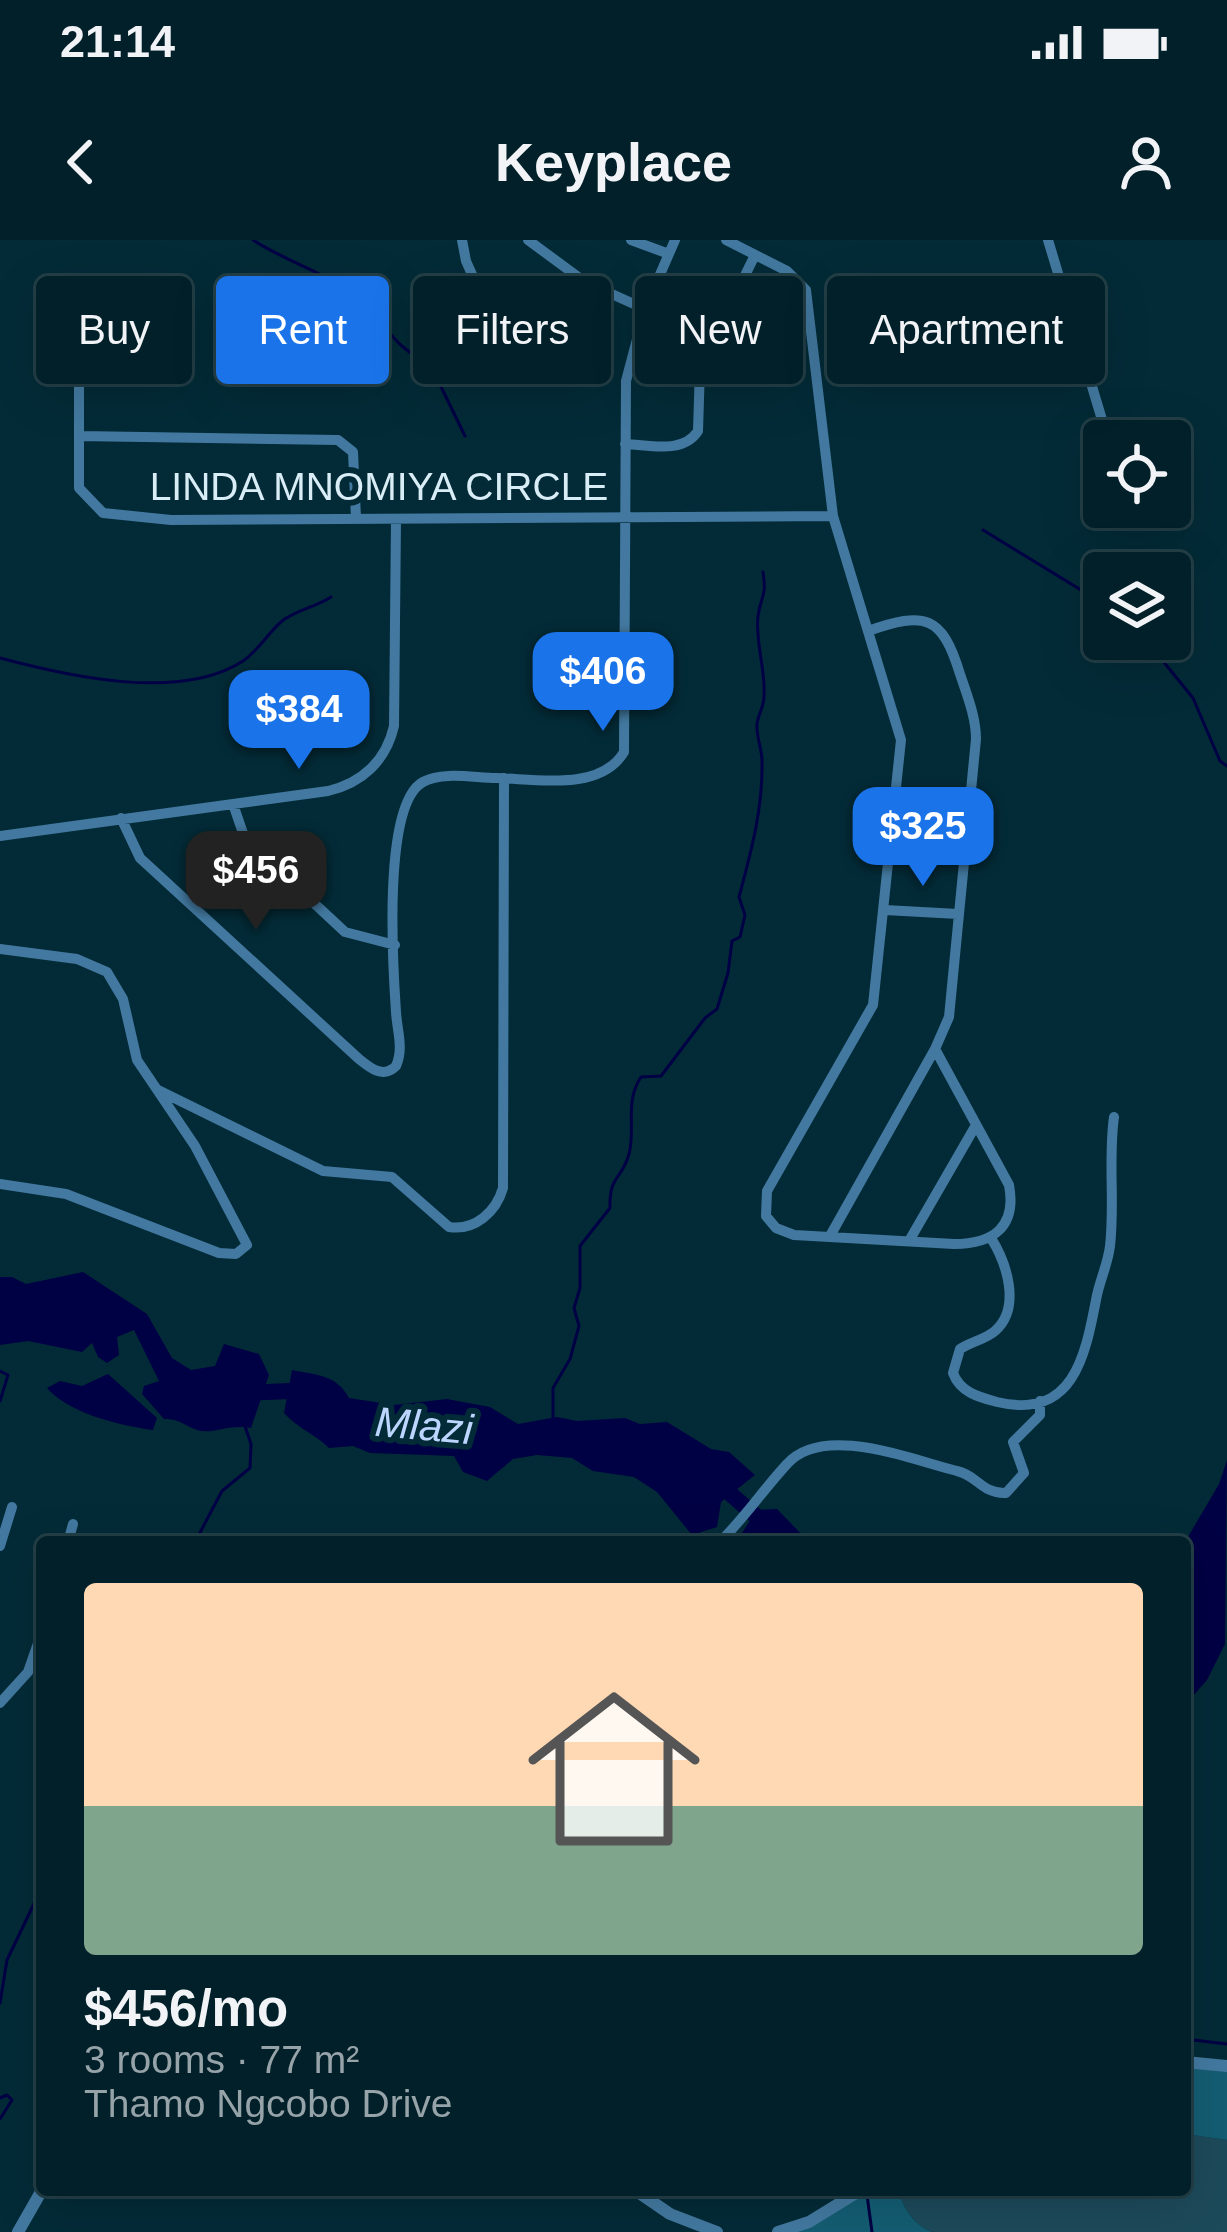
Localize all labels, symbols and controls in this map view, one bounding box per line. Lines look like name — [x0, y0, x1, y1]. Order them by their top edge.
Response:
text: 21:14 — [60, 16, 175, 67]
icon: back — [48, 129, 114, 195]
icon: person — [1113, 129, 1179, 195]
text: Keyplace — [495, 132, 732, 192]
chip: Buy — [36, 276, 192, 384]
chip: Rent — [216, 276, 389, 384]
chip: Filters — [413, 276, 611, 384]
chip: New — [635, 276, 803, 384]
chip: Apartment — [827, 276, 1105, 384]
map controls — [1083, 420, 1191, 660]
button: locate — [1083, 420, 1191, 528]
street label: LINDA MNOMIYA CIRCLE — [150, 465, 608, 508]
button: layers — [1083, 552, 1191, 660]
pin: $406 — [532, 632, 674, 734]
text: $406 — [560, 649, 646, 692]
pin: $384 — [228, 670, 370, 772]
text: $384 — [256, 687, 342, 730]
pin: $325 — [852, 787, 994, 889]
text: $325 — [880, 804, 966, 847]
pin: $456 — [185, 831, 327, 933]
text: $456 — [213, 848, 299, 891]
water label: Mlazi — [373, 1398, 476, 1453]
icon: home — [506, 1661, 722, 1877]
text: $456/mo — [84, 1980, 288, 2037]
text: 3 rooms · 77 m² — [84, 2038, 359, 2081]
text: Thamo Ngcobo Drive — [84, 2082, 452, 2125]

